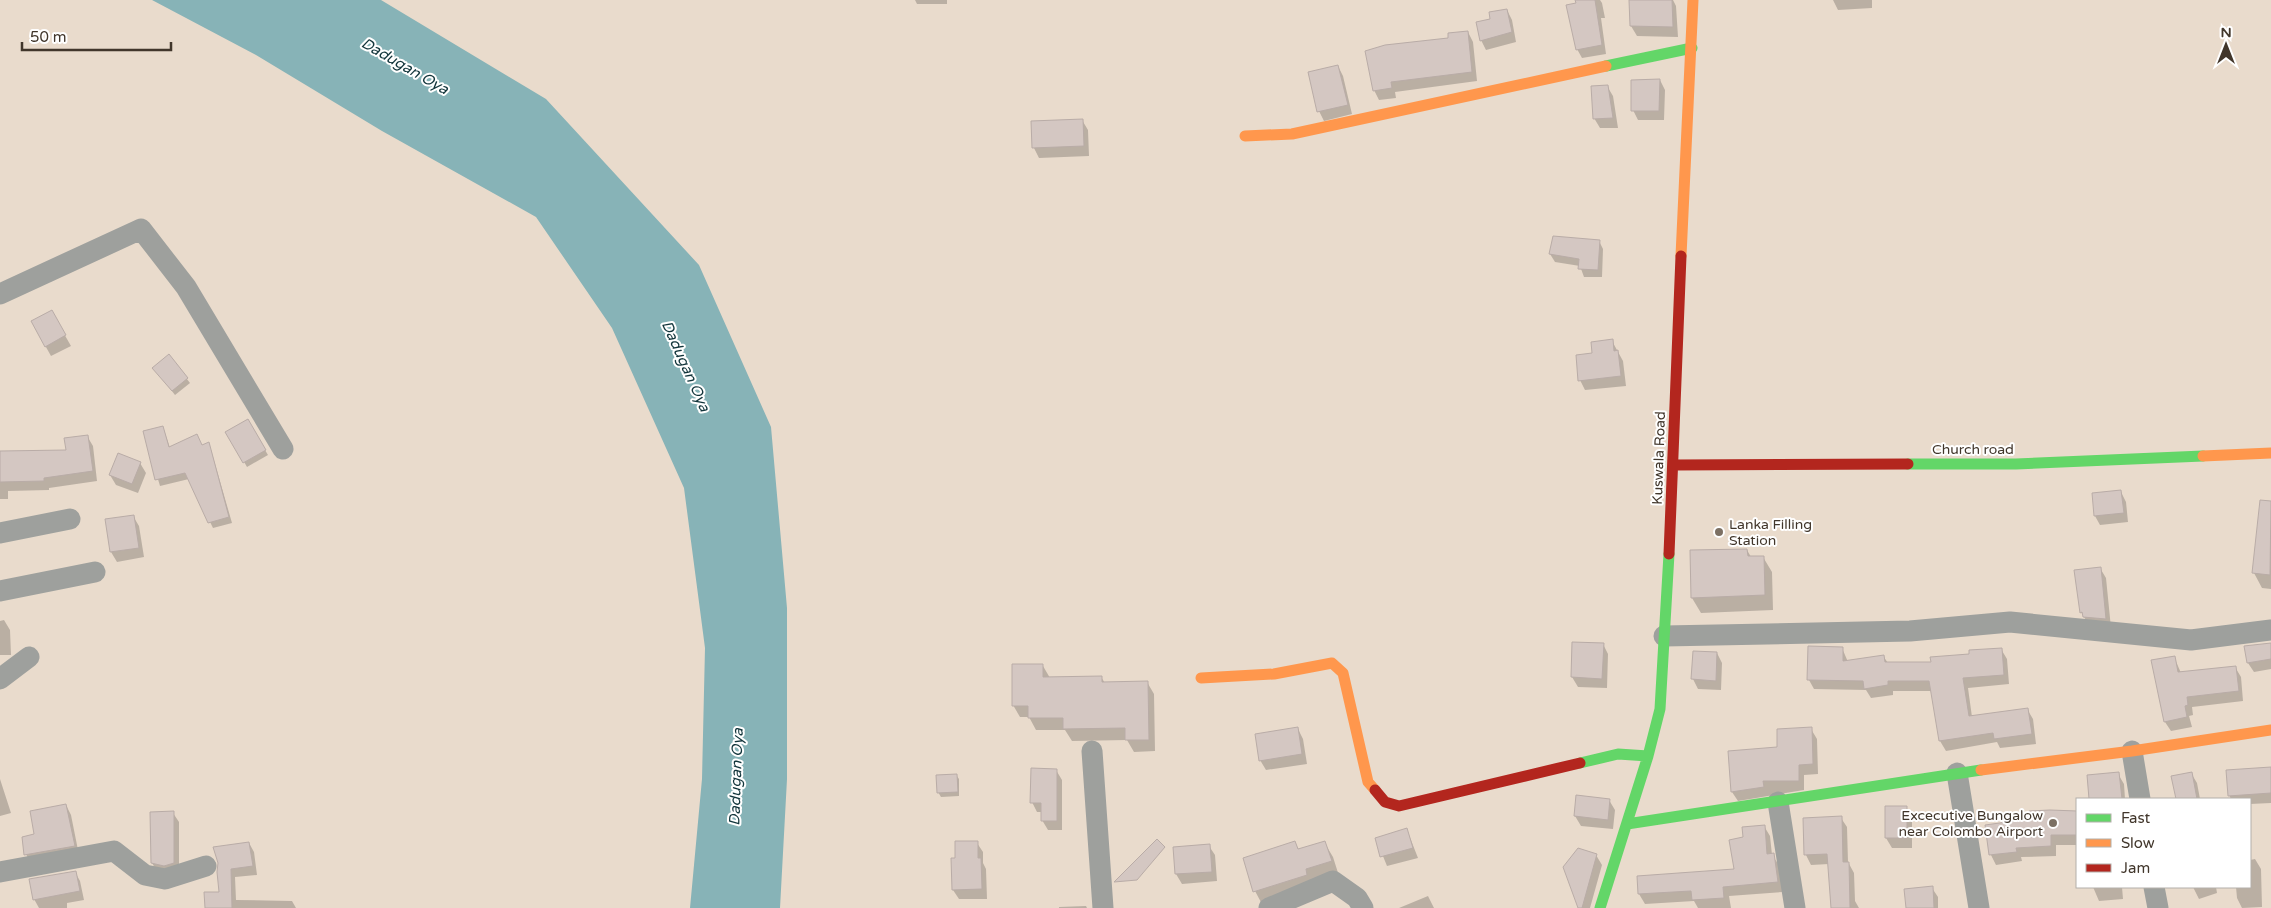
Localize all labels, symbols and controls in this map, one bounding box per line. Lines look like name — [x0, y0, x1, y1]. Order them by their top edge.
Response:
scale bar — [22, 20, 171, 52]
north arrow — [2201, 20, 2251, 70]
text: N — [2220, 24, 2232, 41]
text: 50 m — [30, 28, 67, 46]
water label: Dadugan Oya — [358, 34, 452, 98]
water label: Dadugan Oya — [658, 318, 714, 415]
street label: Kuswala Road — [1649, 411, 1669, 505]
street label: Church road — [1932, 441, 2014, 458]
place label: Lanka Filling Station — [1729, 516, 1812, 549]
marker: Lanka Filling Station — [1713, 526, 1725, 538]
water label: Dadugan Oya — [725, 727, 747, 826]
legend — [2076, 798, 2251, 888]
place label: Excecutive Bungalow near Colombo Airport — [1899, 807, 2044, 840]
text: Fast — [2121, 809, 2151, 827]
marker: Excecutive Bungalow near Colombo Airport — [2047, 817, 2059, 829]
text: Slow — [2121, 834, 2155, 852]
text: Jam — [2121, 859, 2150, 877]

